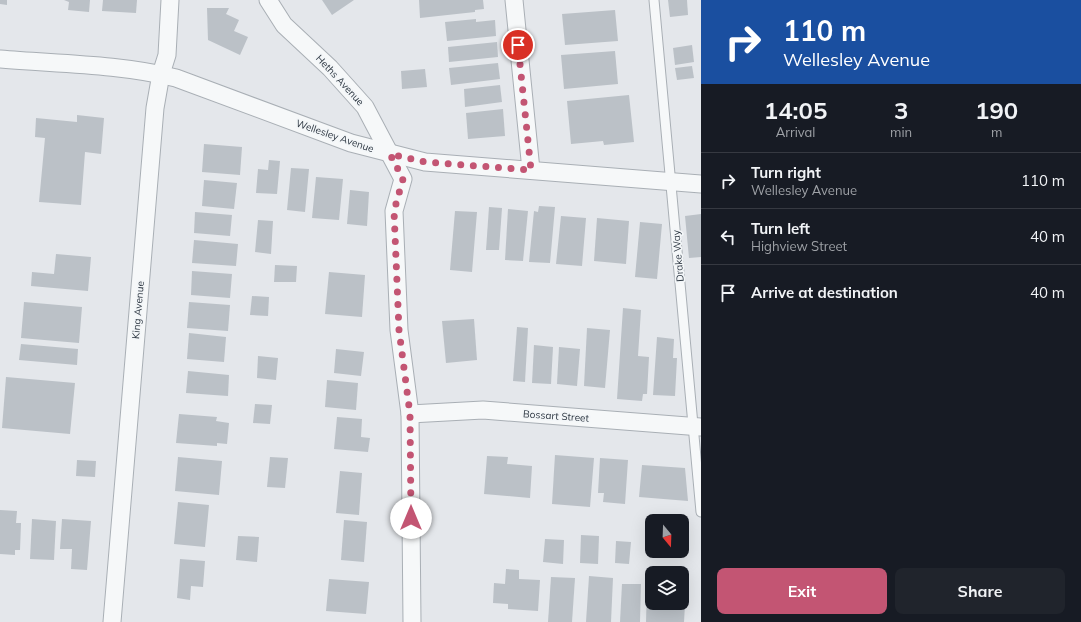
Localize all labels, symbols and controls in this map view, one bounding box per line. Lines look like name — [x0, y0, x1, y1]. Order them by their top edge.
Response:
text: 110 m — [783, 13, 866, 48]
icon: right — [717, 16, 769, 68]
pin — [501, 28, 535, 62]
icon: arrive — [507, 34, 529, 56]
text: Wellesley Avenue — [783, 48, 930, 71]
street label: Heths Avenue — [313, 52, 367, 108]
text: 14:05 — [764, 95, 827, 125]
text: 3 — [894, 95, 908, 125]
text: 190 — [975, 95, 1018, 125]
street label: Wellesley Avenue — [294, 117, 376, 155]
text: Arrival — [776, 124, 815, 140]
text: min — [890, 124, 912, 140]
text: m — [991, 124, 1002, 140]
text: Turn right — [751, 163, 821, 182]
icon: right — [717, 170, 739, 192]
text: 110 m — [1021, 171, 1065, 190]
text: Wellesley Avenue — [751, 182, 857, 198]
text: Turn left — [751, 219, 810, 238]
icon: left — [717, 226, 739, 248]
text: 40 m — [1030, 227, 1065, 246]
street label: Drake Way — [669, 229, 687, 282]
text: Highview Street — [751, 238, 847, 254]
street label: King Avenue — [129, 281, 147, 339]
icon: arrive — [717, 282, 739, 304]
text: Arrive at destination — [751, 283, 898, 302]
text: 40 m — [1030, 283, 1065, 302]
street label: Bossart Street — [523, 407, 590, 425]
position arrow — [390, 497, 432, 539]
north arrow — [645, 514, 689, 558]
map controls — [645, 514, 689, 610]
button: layers — [645, 566, 689, 610]
button: Exit — [717, 568, 887, 614]
button: Share — [895, 568, 1065, 614]

